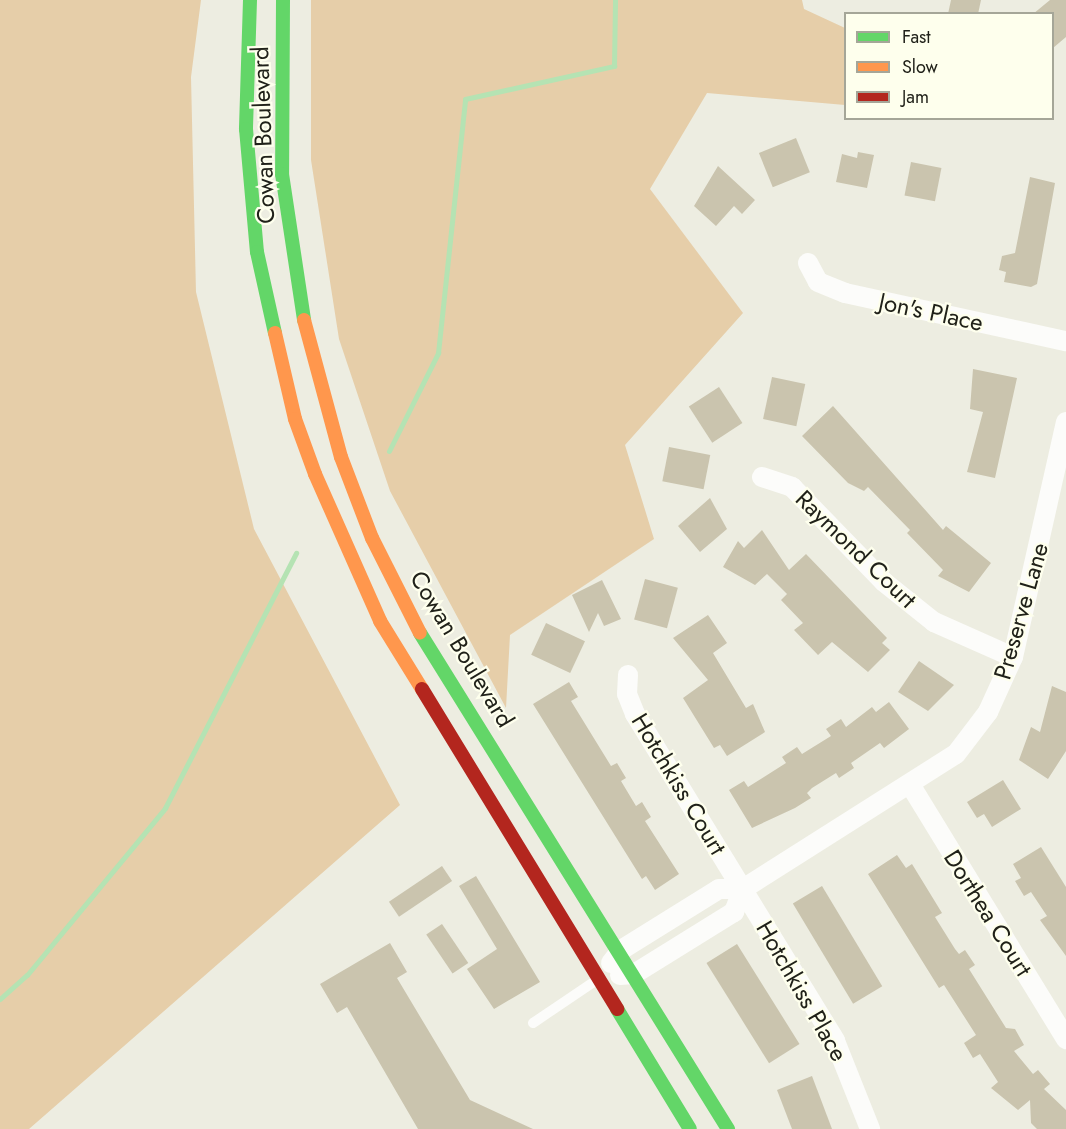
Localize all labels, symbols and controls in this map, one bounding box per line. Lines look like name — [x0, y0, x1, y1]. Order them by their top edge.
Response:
legend — [844, 12, 1054, 120]
text: Fast — [902, 24, 931, 50]
street label: Cowan Boulevard — [246, 46, 280, 224]
text: Slow — [902, 54, 938, 80]
text: Jam — [902, 84, 929, 110]
street label: Jon's Place — [876, 287, 986, 337]
street label: Raymond Court — [790, 484, 922, 614]
street label: Preserve Lane — [988, 539, 1054, 683]
street label: Cowan Boulevard — [404, 566, 520, 732]
street label: Hotchkiss Court — [626, 708, 732, 860]
street label: Dorthea Court — [938, 845, 1038, 981]
street label: Hotchkiss Place — [750, 916, 854, 1066]

